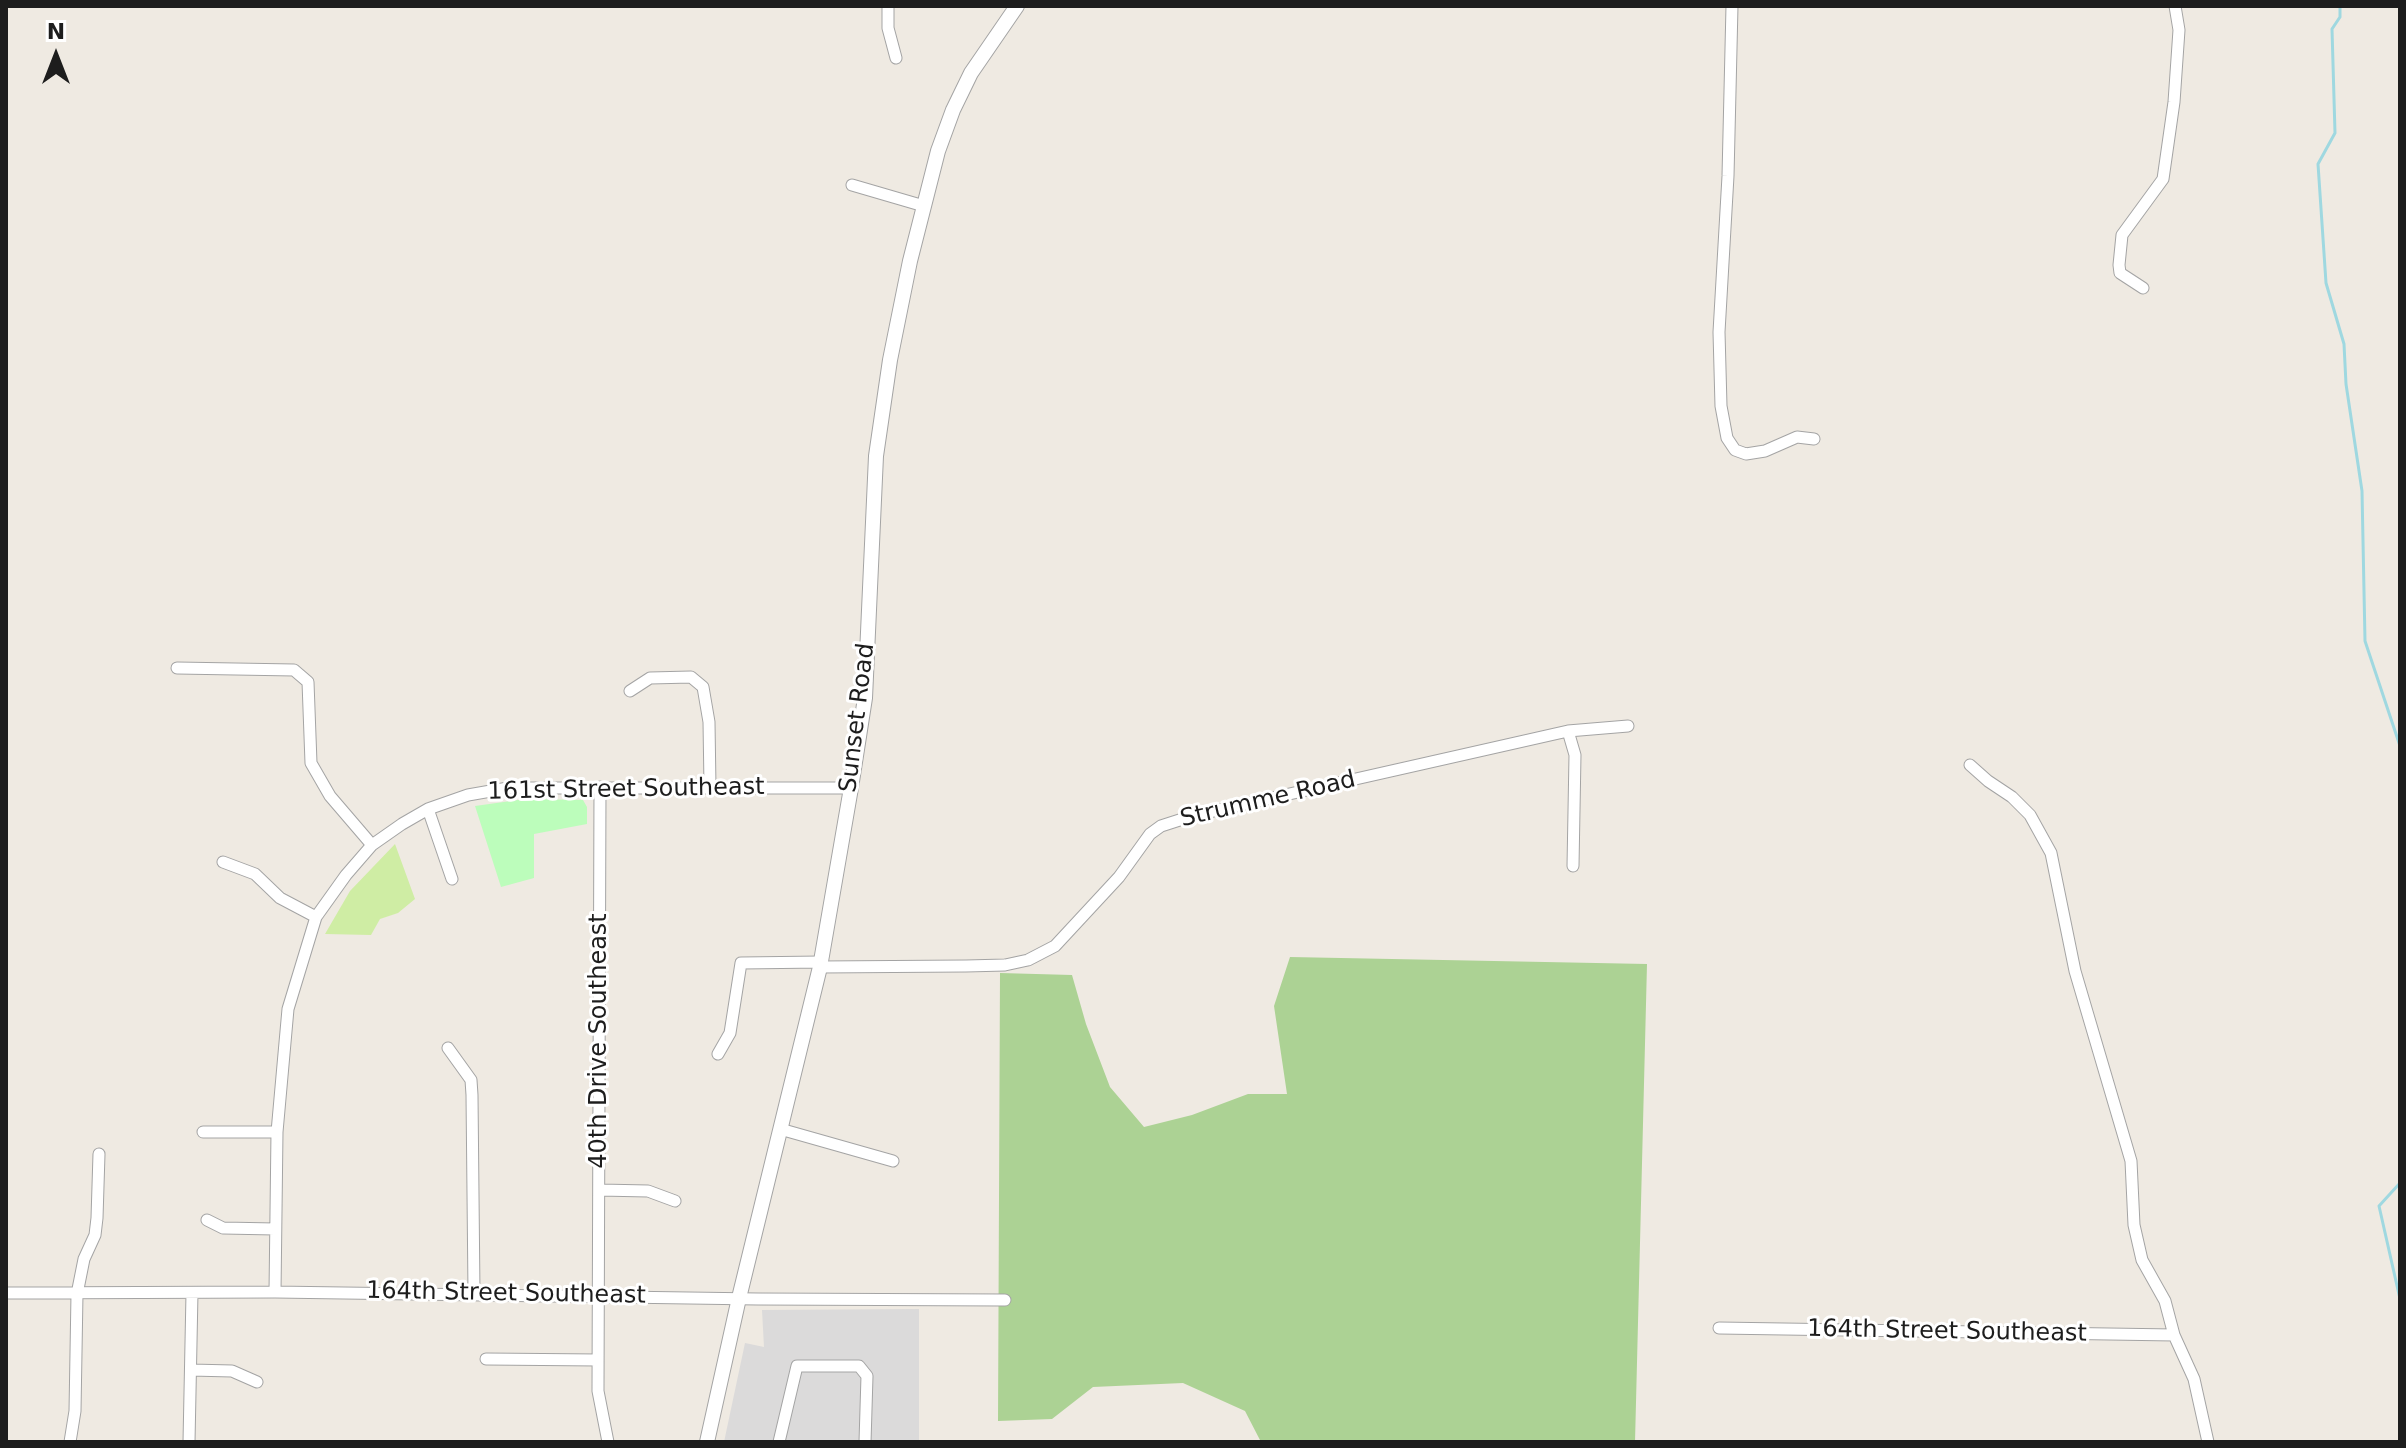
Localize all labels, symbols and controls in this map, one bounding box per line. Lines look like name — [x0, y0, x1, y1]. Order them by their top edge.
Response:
north arrow — [16, 16, 96, 96]
text: N — [47, 19, 65, 44]
street label: Sunset Road — [835, 642, 881, 794]
street label: Strumme Road — [1178, 766, 1358, 834]
street label: 161st Street Southeast — [487, 773, 765, 807]
street label: 40th Drive Southeast — [586, 913, 614, 1169]
street label: 164th Street Southeast — [366, 1277, 646, 1311]
street label: 164th Street Southeast — [1807, 1315, 2087, 1349]

